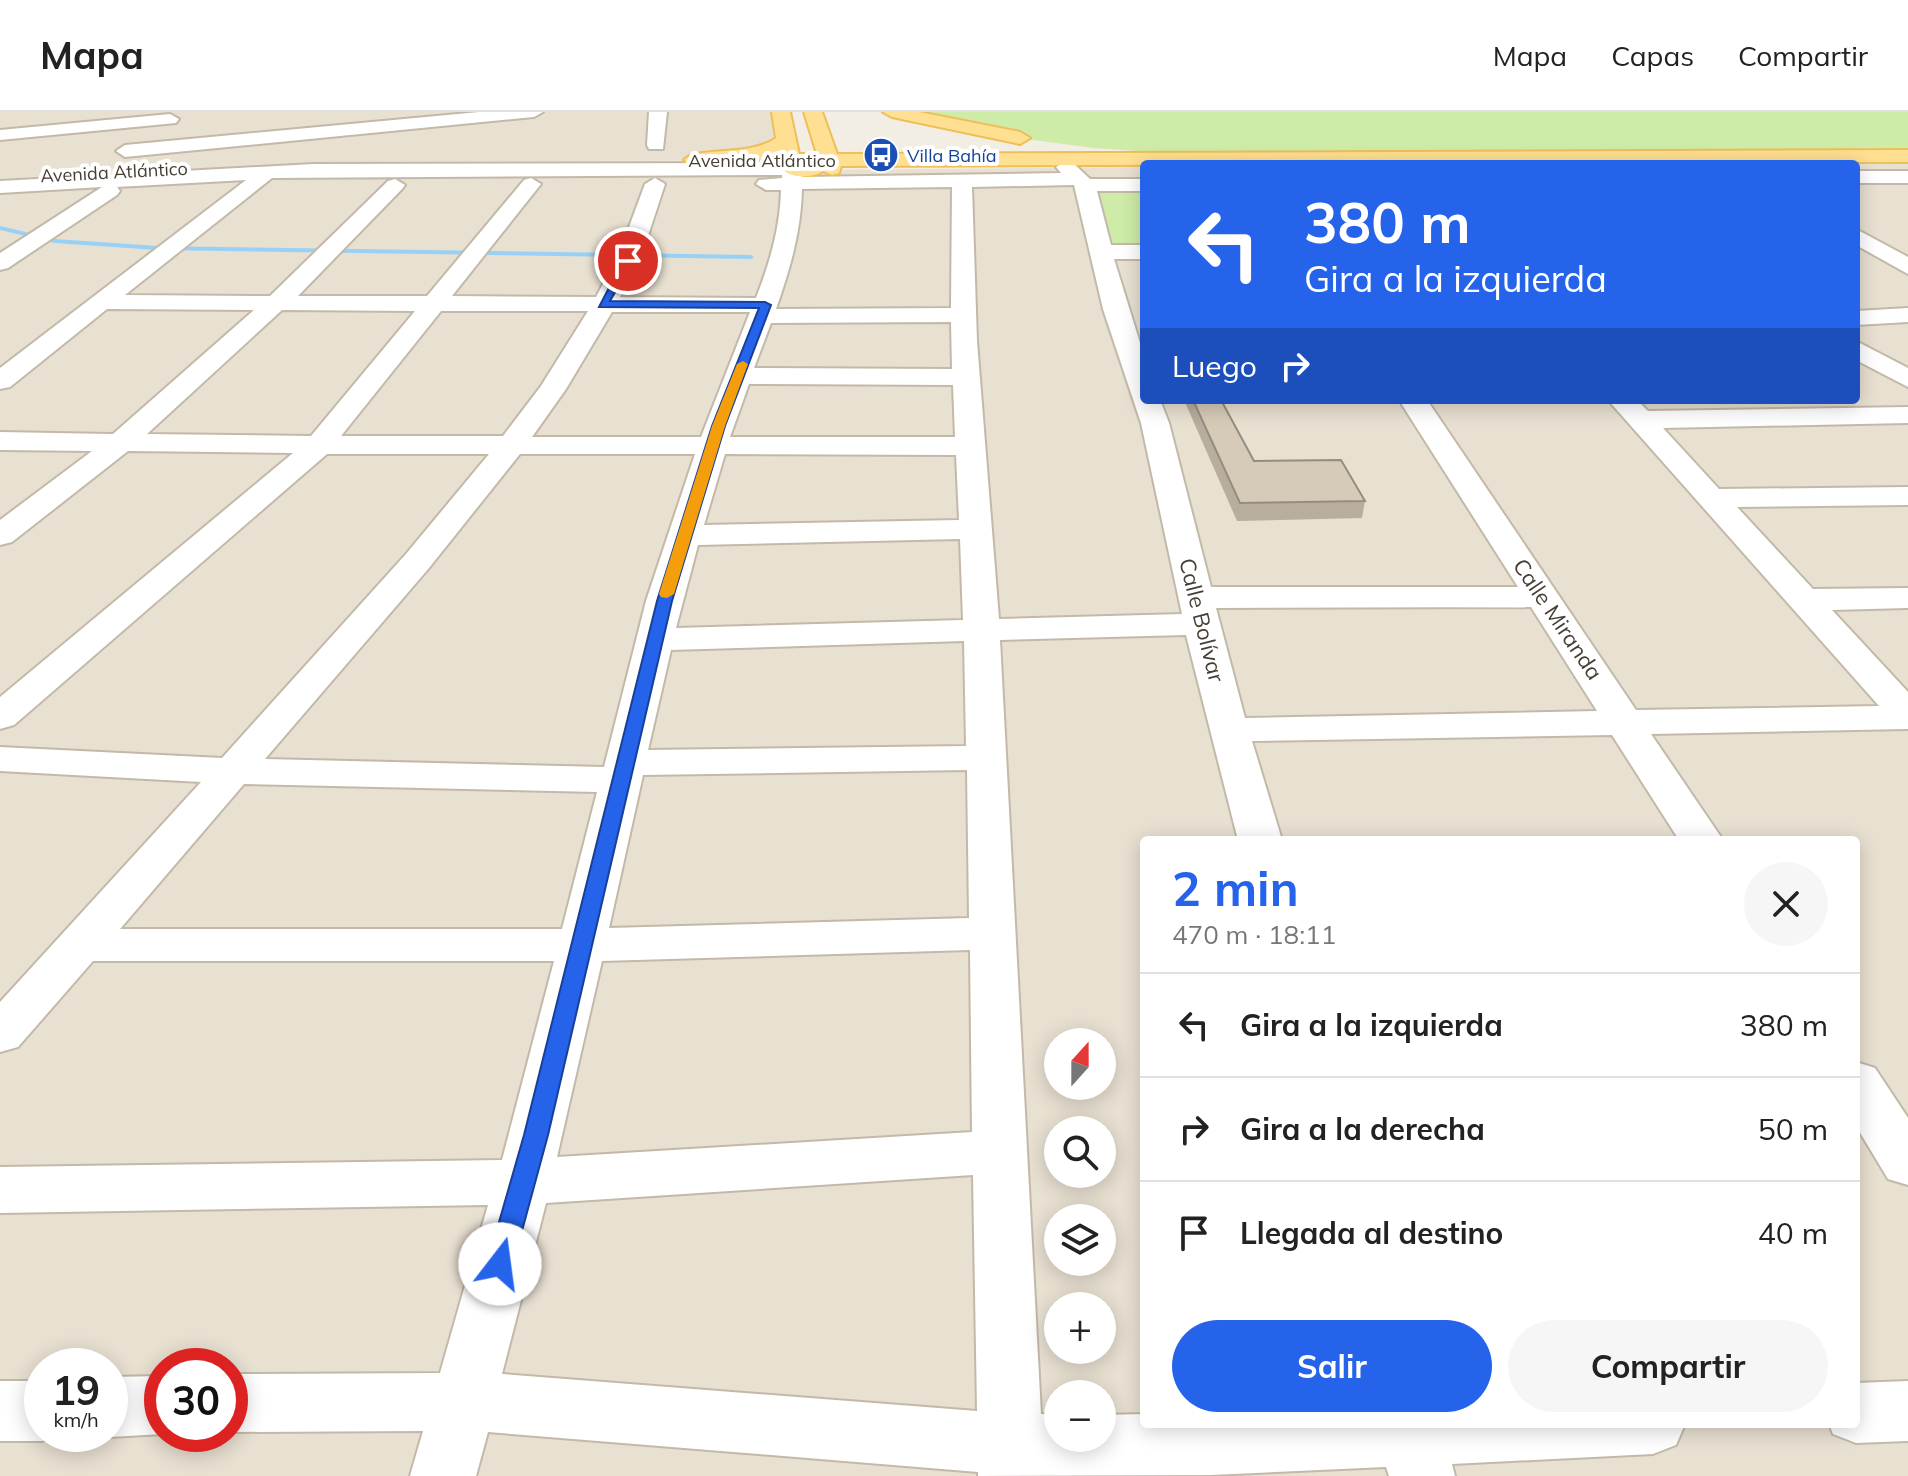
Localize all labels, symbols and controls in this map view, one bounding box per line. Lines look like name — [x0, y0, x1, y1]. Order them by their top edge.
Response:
text: Mapa — [40, 31, 144, 79]
text: Mapa — [1493, 38, 1567, 73]
text: Capas — [1611, 38, 1694, 73]
text: Compartir — [1738, 38, 1868, 73]
bus stop icon: Villa Bahía — [862, 136, 900, 174]
place label: Villa Bahía — [907, 144, 997, 167]
street label: Avenida Atlántico — [688, 149, 836, 172]
street label: Avenida Atlántico — [40, 157, 188, 187]
text: 380 m — [1304, 187, 1471, 257]
icon: left — [1172, 192, 1276, 296]
pin — [594, 227, 662, 295]
icon: arrive — [606, 239, 650, 283]
text: Gira a la izquierda — [1304, 256, 1607, 301]
icon: right — [1273, 344, 1317, 388]
text: Luego — [1172, 347, 1257, 385]
street label: Calle Miranda — [1507, 553, 1609, 685]
street label: Calle Bolívar — [1173, 555, 1231, 685]
text: 2 min — [1172, 858, 1299, 918]
button: close — [1744, 862, 1828, 946]
text: 470 m · 18:11 — [1172, 918, 1336, 951]
icon: left — [1172, 1003, 1216, 1047]
text: Gira a la izquierda — [1240, 1006, 1503, 1044]
text: 380 m — [1740, 1006, 1828, 1044]
north arrow — [1044, 1028, 1116, 1100]
map controls — [1044, 1028, 1116, 1452]
icon: right — [1172, 1107, 1216, 1151]
text: Gira a la derecha — [1240, 1110, 1485, 1148]
text: 50 m — [1758, 1110, 1828, 1148]
button: search — [1044, 1116, 1116, 1188]
button: layers — [1044, 1204, 1116, 1276]
icon: arrive — [1172, 1211, 1216, 1255]
text: Llegada al destino — [1240, 1214, 1503, 1252]
text: 40 m — [1758, 1214, 1828, 1252]
position arrow — [458, 1222, 542, 1306]
button: + — [1044, 1292, 1116, 1364]
button: Salir — [1172, 1320, 1492, 1412]
button: Compartir — [1508, 1320, 1828, 1412]
speed limit sign: 30 — [144, 1348, 248, 1452]
text: 19 — [52, 1365, 100, 1415]
button: − — [1044, 1380, 1116, 1452]
text: km/h — [53, 1407, 99, 1432]

